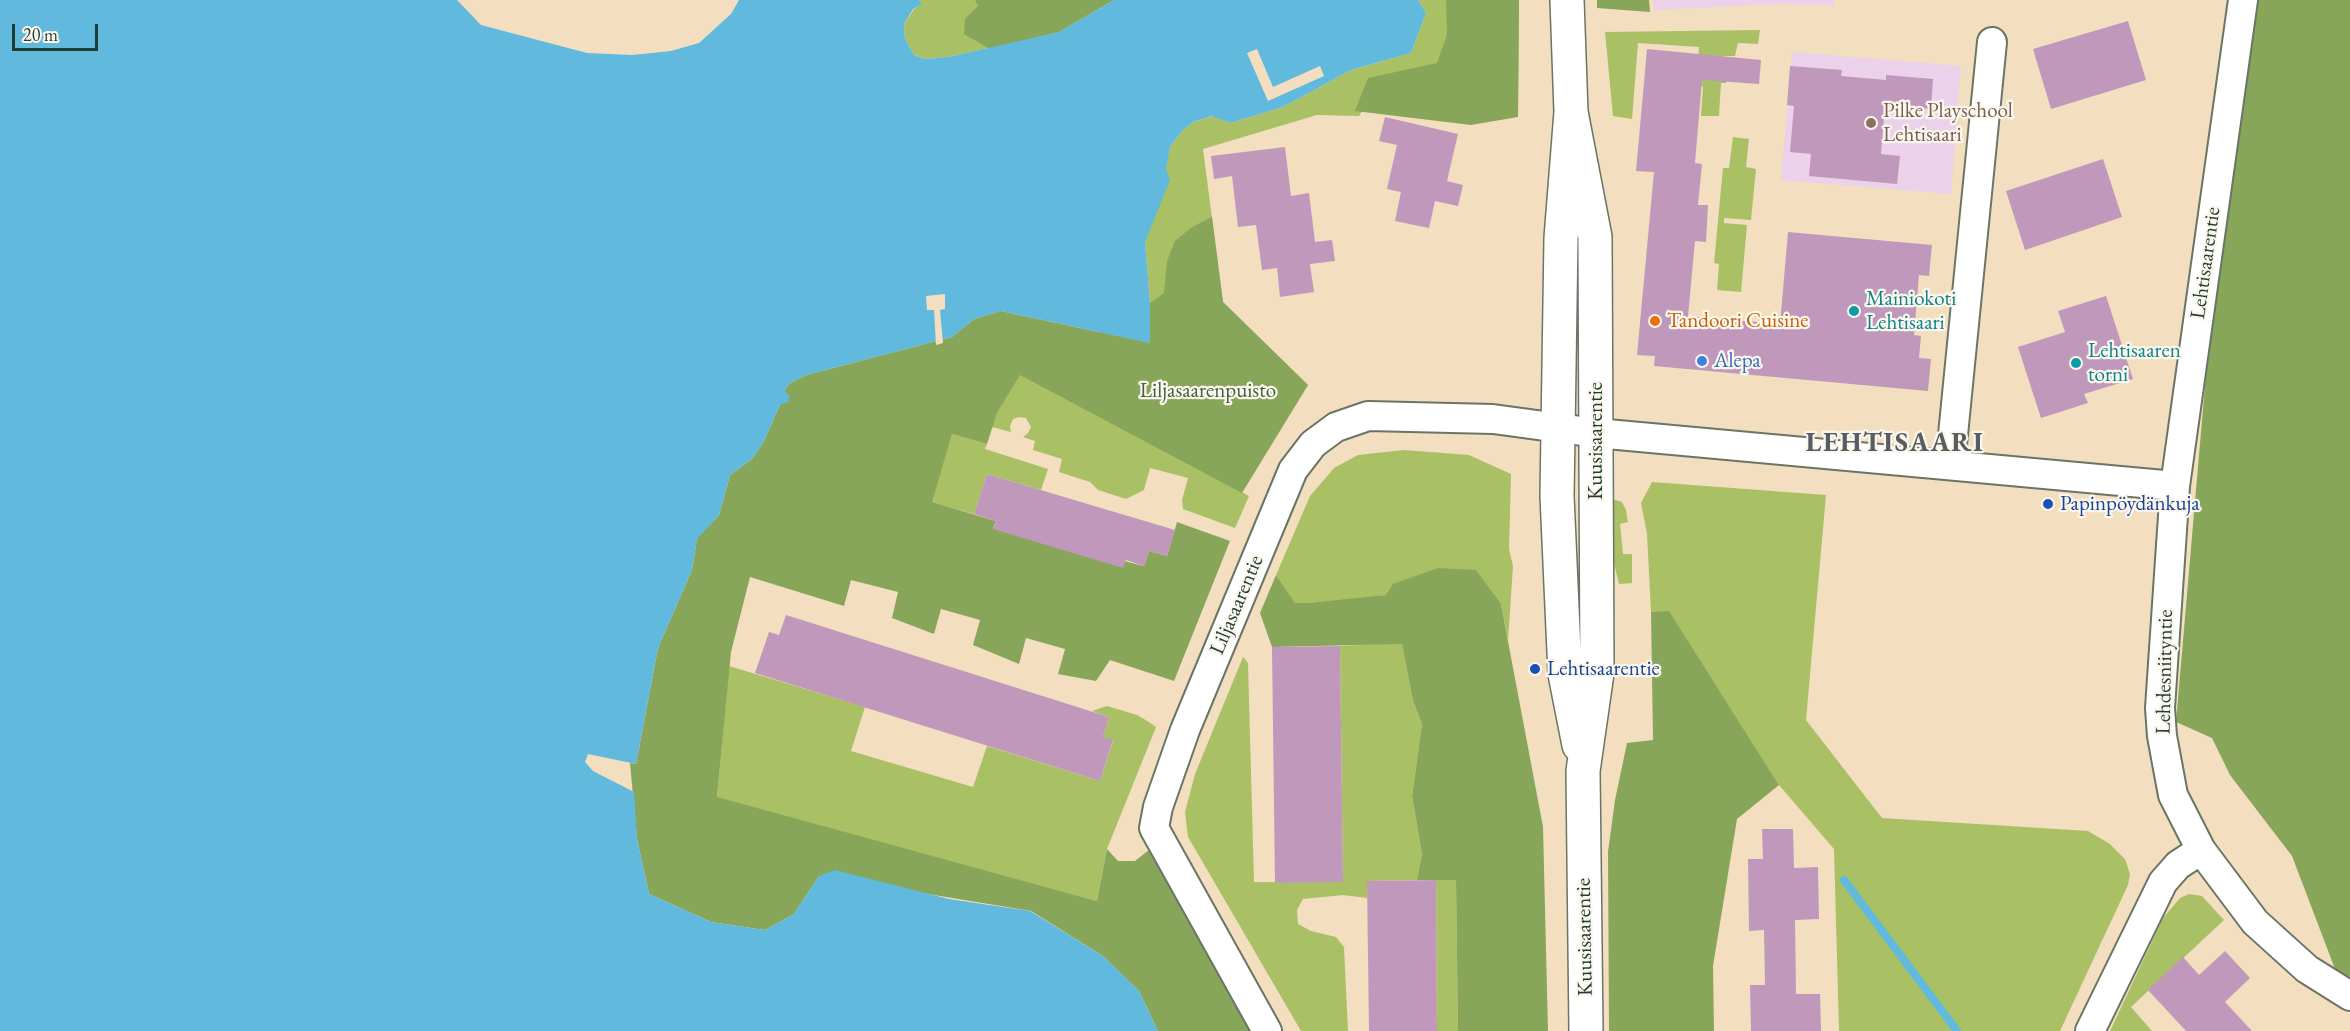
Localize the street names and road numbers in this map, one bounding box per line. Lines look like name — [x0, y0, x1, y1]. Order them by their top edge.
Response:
street label: Lehtisaarentie — [2186, 205, 2226, 321]
street label: Kuusisaarentie — [1583, 382, 1609, 500]
street label: Liljasaarentie — [1205, 552, 1269, 658]
street label: Lehdesniityntie — [2151, 609, 2179, 735]
street label: Kuusisaarentie — [1571, 878, 1599, 996]

